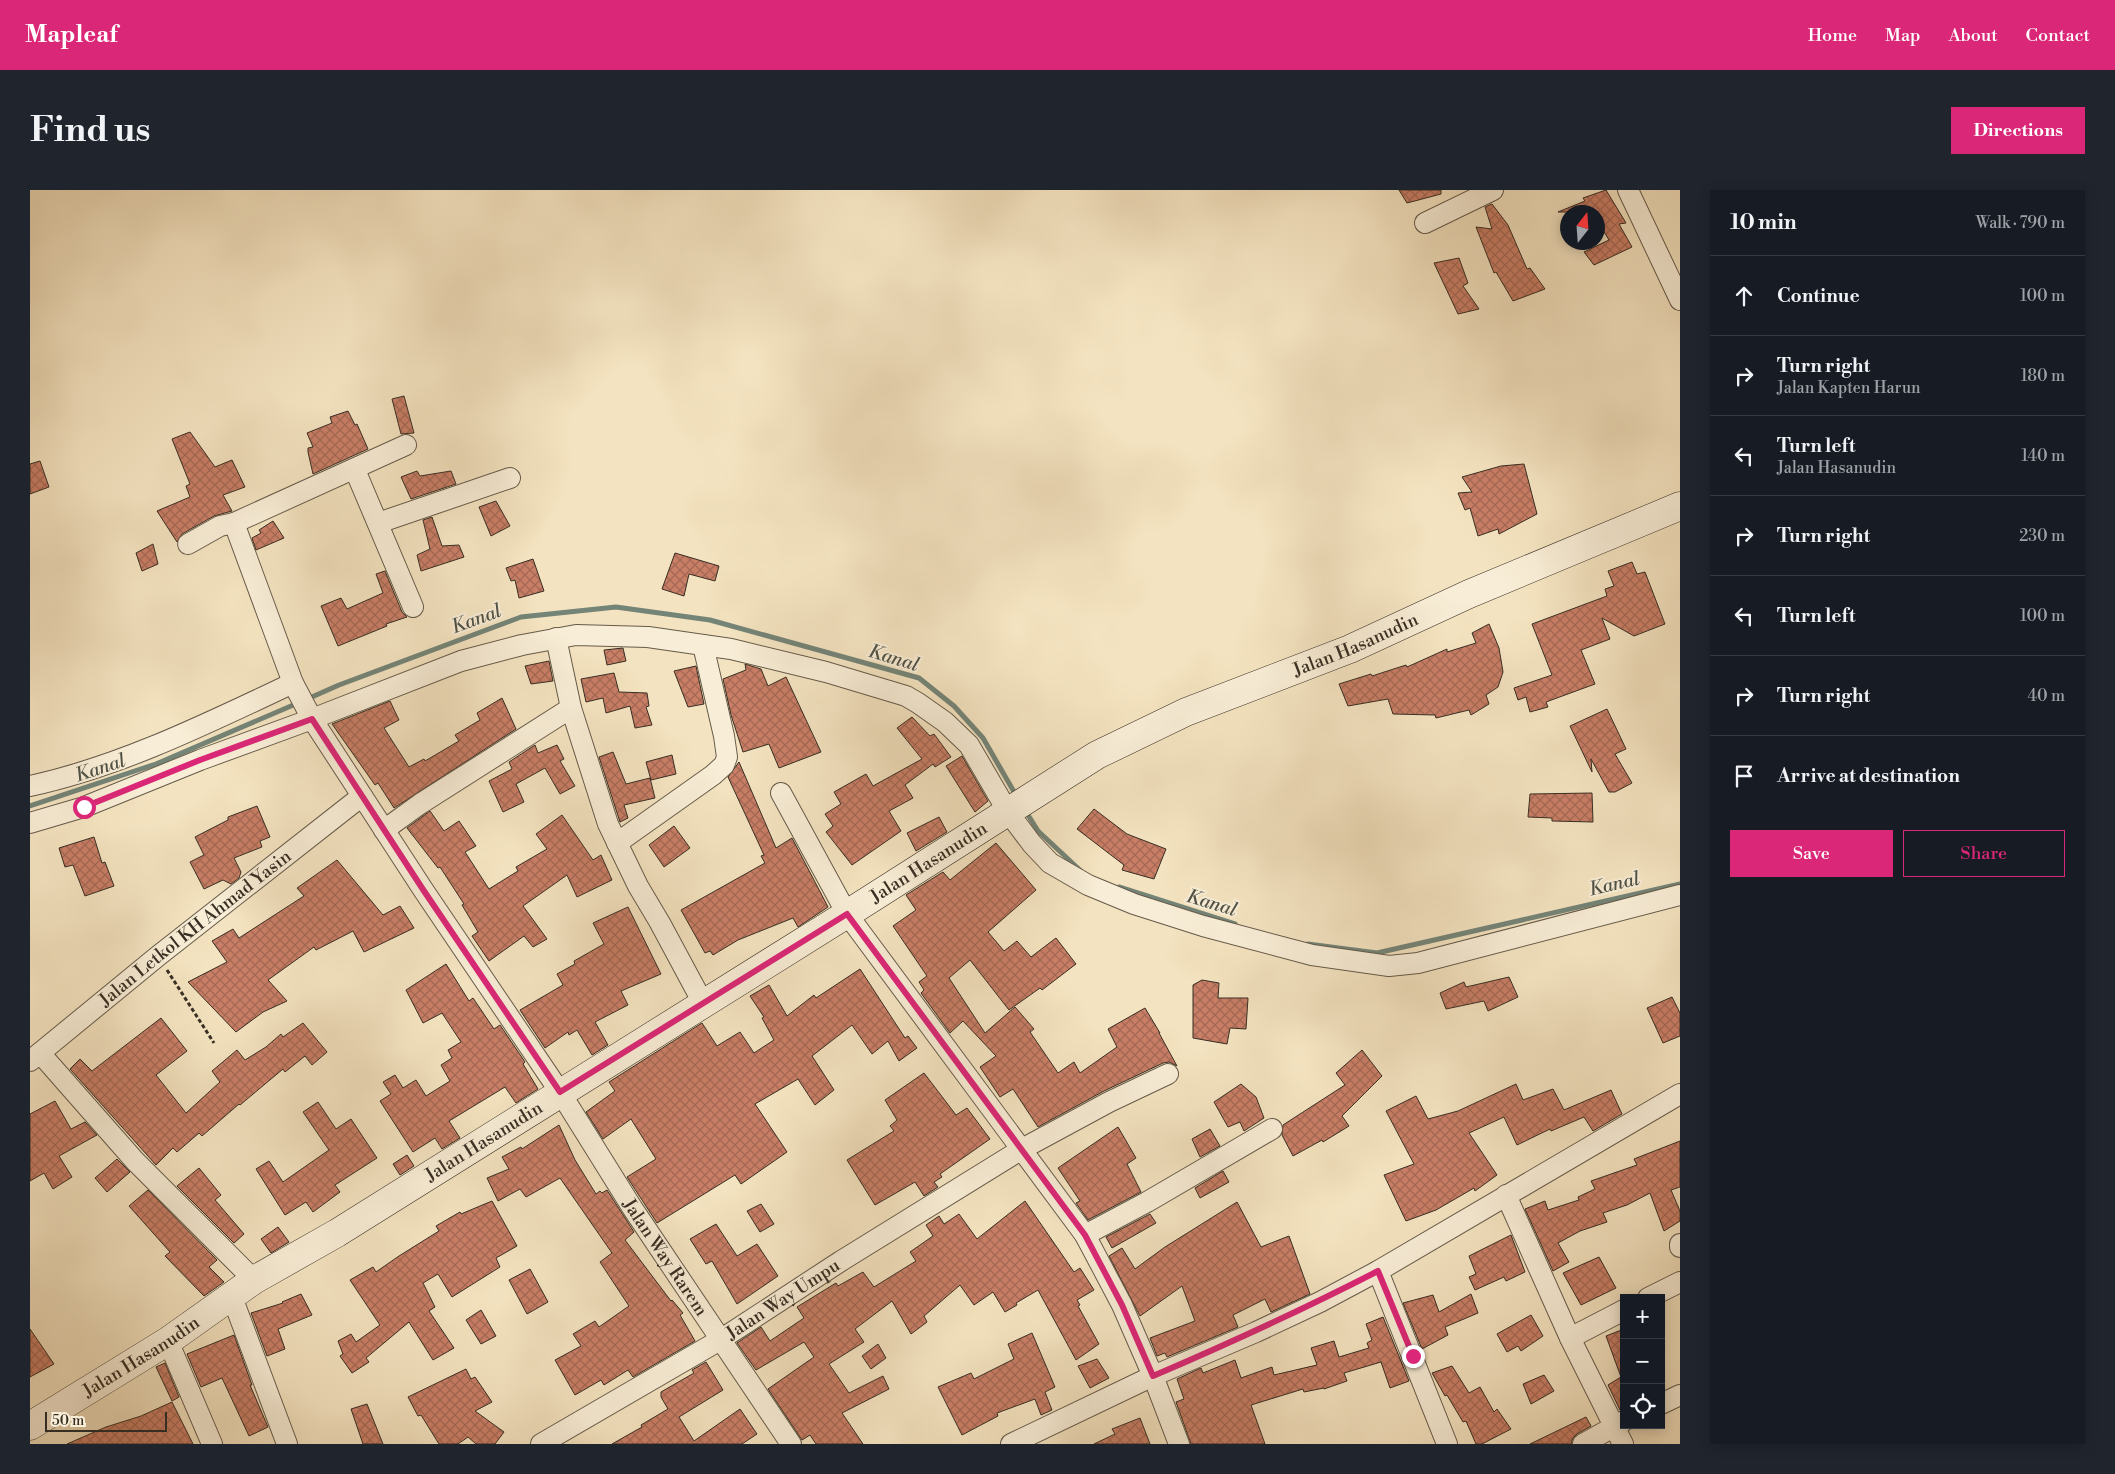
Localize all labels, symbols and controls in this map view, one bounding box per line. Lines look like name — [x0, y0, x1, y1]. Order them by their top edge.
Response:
text: Mapleaf — [25, 20, 118, 50]
text: Home — [1808, 24, 1857, 47]
text: Map — [1885, 24, 1921, 47]
text: About — [1949, 24, 1998, 47]
text: Contact — [2026, 24, 2090, 47]
button: Directions — [1951, 107, 2085, 154]
text: Find us — [30, 109, 150, 152]
north arrow — [1560, 205, 1605, 250]
text: 10 min — [1730, 210, 1797, 236]
text: Walk · 790 m — [1976, 213, 2065, 233]
icon: ahead — [1730, 282, 1758, 310]
text: Continue — [1777, 284, 1860, 308]
text: 100 m — [2020, 286, 2065, 306]
text: Turn right — [1777, 354, 1870, 378]
icon: right — [1730, 362, 1758, 390]
text: 180 m — [2021, 366, 2065, 386]
text: Jalan Kapten Harun — [1777, 378, 1921, 398]
text: Turn left — [1777, 434, 1856, 458]
icon: left — [1730, 442, 1758, 470]
text: 140 m — [2021, 446, 2065, 466]
text: Jalan Hasanudin — [1777, 458, 1896, 478]
icon: right — [1730, 522, 1758, 550]
text: Turn right — [1777, 524, 1870, 548]
text: 230 m — [2019, 526, 2065, 546]
water label: Kanal — [448, 599, 505, 639]
icon: left — [1730, 602, 1758, 630]
text: Turn left — [1777, 604, 1856, 628]
text: 100 m — [2020, 606, 2065, 626]
street label: Jalan Hasanudin — [1289, 608, 1422, 682]
water label: Kanal — [865, 639, 922, 677]
icon: right — [1730, 682, 1758, 710]
text: Turn right — [1777, 684, 1870, 708]
text: 40 m — [2028, 686, 2065, 706]
water label: Kanal — [72, 749, 129, 787]
icon: arrive — [1730, 762, 1758, 790]
text: Arrive at destination — [1777, 764, 1960, 788]
route start — [73, 796, 96, 819]
street label: Jalan Hasanudin — [865, 817, 992, 909]
button: Save — [1730, 830, 1893, 877]
button: Share — [1903, 830, 2065, 877]
street label: Jalan Letkol KH Ahmad Yasin — [94, 845, 296, 1012]
water label: Kanal — [1586, 866, 1642, 901]
water label: Kanal — [1183, 884, 1240, 922]
street label: Jalan Hasanudin — [420, 1096, 547, 1187]
street label: Jalan Way Rarem — [617, 1194, 713, 1321]
street label: Jalan Way Umpu — [721, 1253, 845, 1346]
map controls — [1620, 1294, 1665, 1429]
button: + — [1620, 1294, 1665, 1339]
street label: Jalan Hasanudin — [78, 1311, 204, 1403]
button: − — [1620, 1339, 1665, 1384]
route end — [1402, 1345, 1425, 1368]
button: locate — [1620, 1384, 1665, 1429]
scale bar — [45, 1409, 168, 1432]
text: 50 m — [52, 1412, 84, 1430]

